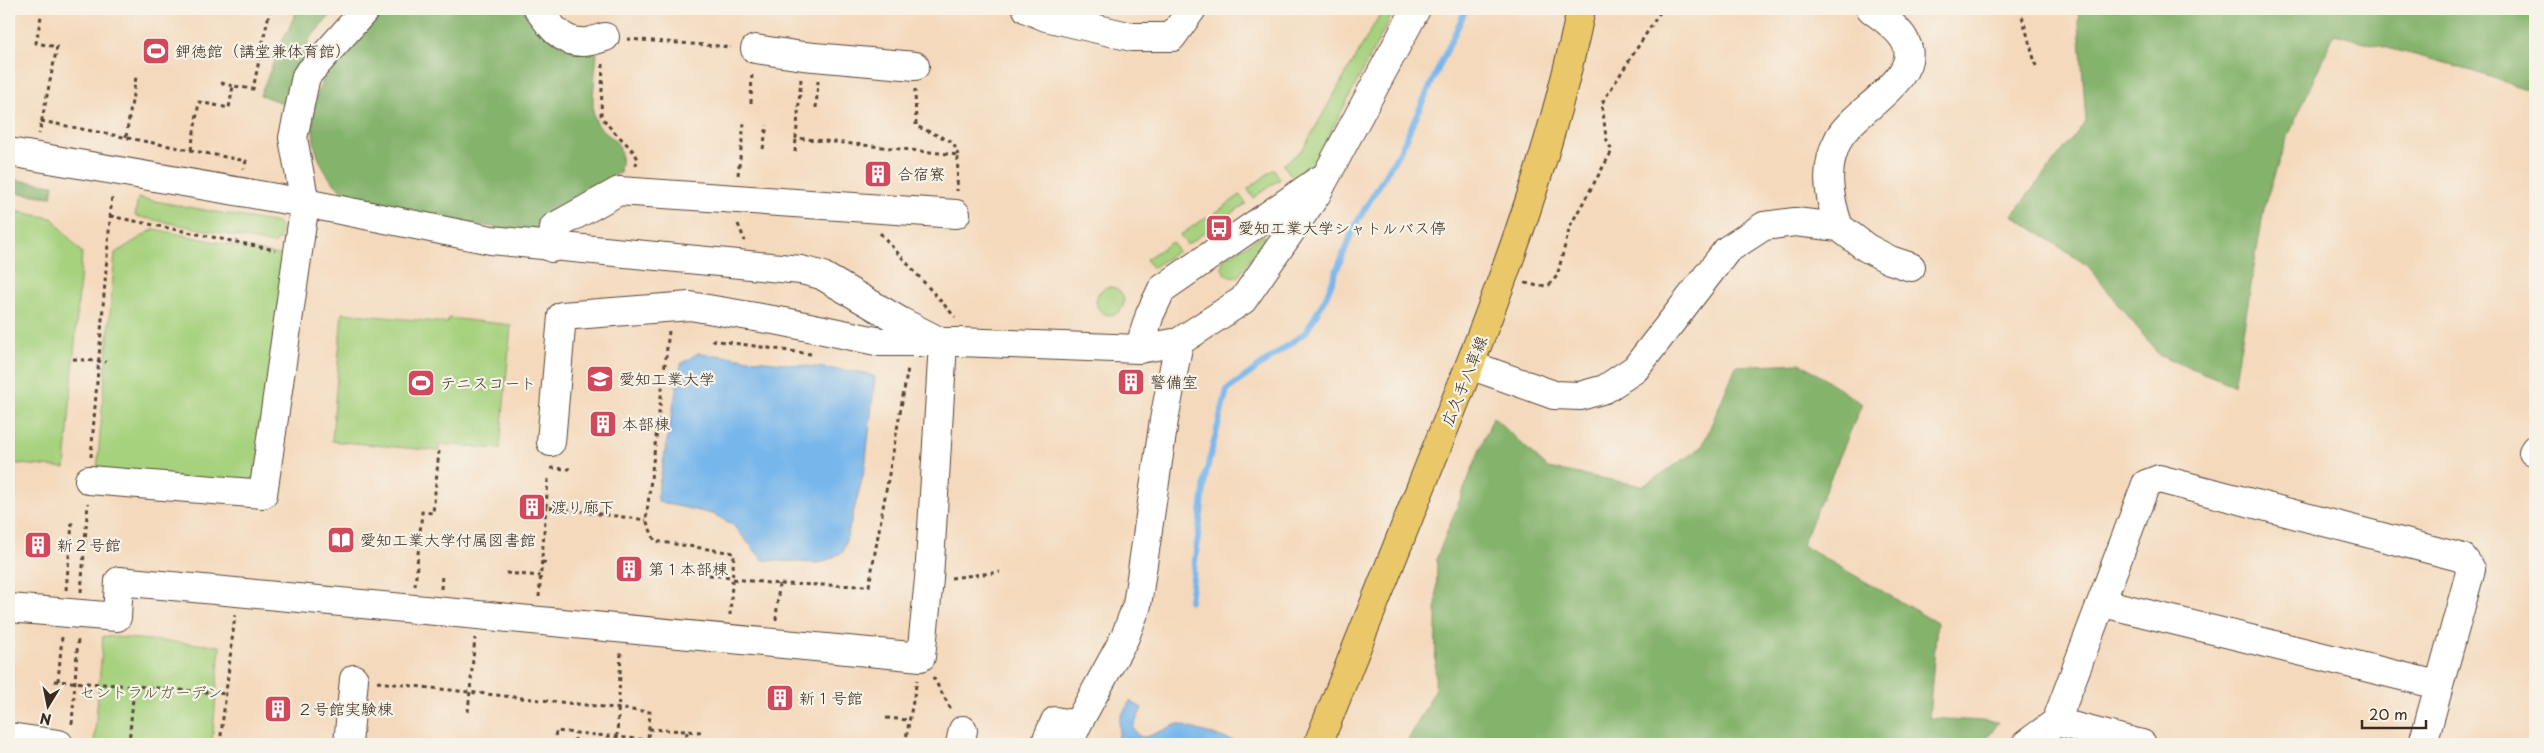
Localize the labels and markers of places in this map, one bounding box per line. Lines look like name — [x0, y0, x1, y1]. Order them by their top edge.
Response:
sports icon: 鉀徳館（講堂兼体育館） — [141, 36, 171, 66]
place label: 鉀徳館（講堂兼体育館） — [175, 38, 351, 62]
building icon: 合宿寮 — [863, 159, 893, 189]
place label: 合宿寮 — [897, 161, 945, 185]
bus stop icon: 愛知工業大学シャトルバス停 — [1204, 213, 1234, 243]
place label: 愛知工業大学シャトルバス停 — [1238, 215, 1446, 239]
school or university icon: 愛知工業大学 — [585, 364, 615, 394]
place label: 愛知工業大学 — [619, 366, 715, 390]
building icon: 警備室 — [1116, 367, 1146, 397]
sports icon: テニスコート — [406, 368, 436, 398]
place label: 警備室 — [1150, 369, 1198, 393]
place label: テニスコート — [440, 370, 536, 394]
building icon: 本部棟 — [588, 409, 618, 439]
place label: 本部棟 — [622, 411, 670, 435]
building icon: 渡り廊下 — [517, 492, 547, 522]
place label: 渡り廊下 — [551, 494, 615, 518]
library icon: 愛知工業大学付属図書館 — [326, 525, 356, 555]
place label: 愛知工業大学付属図書館 — [360, 527, 536, 551]
building icon: 新２号館 — [23, 530, 53, 560]
place label: 新２号館 — [57, 532, 121, 556]
building icon: 第１本部棟 — [614, 554, 644, 584]
place label: 第１本部棟 — [648, 556, 728, 580]
building icon: 新１号館 — [765, 683, 795, 713]
place label: 新１号館 — [799, 685, 863, 709]
building icon: ２号館実験棟 — [263, 694, 293, 724]
place label: ２号館実験棟 — [297, 696, 393, 720]

